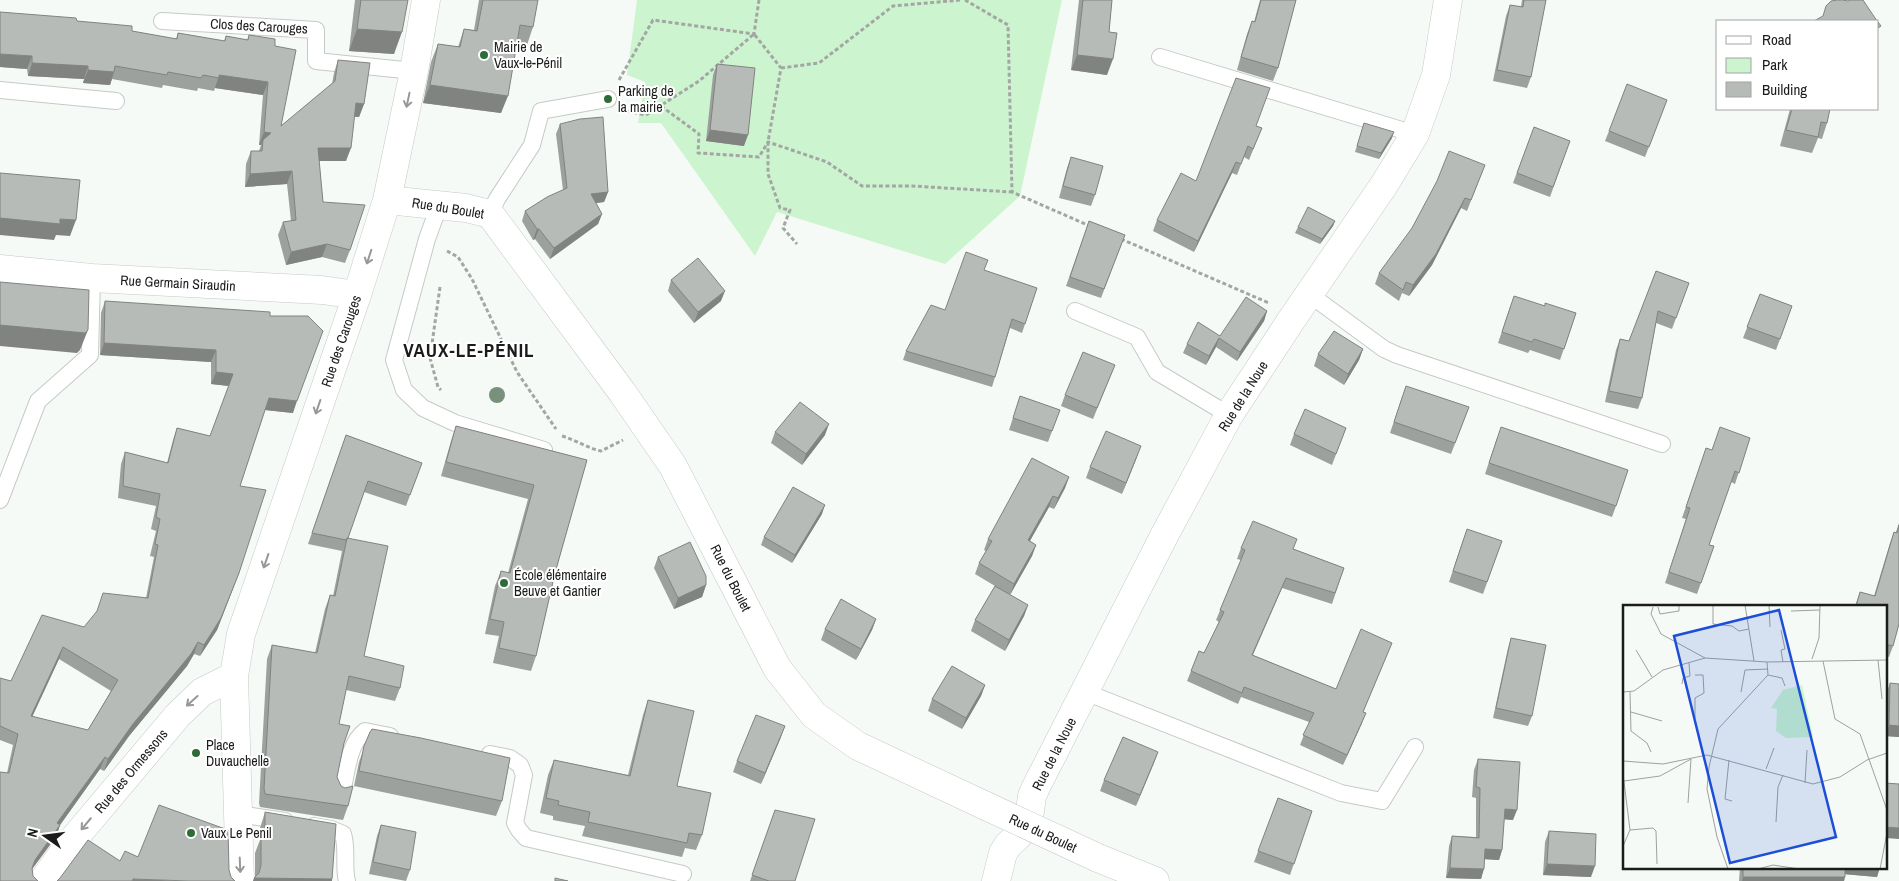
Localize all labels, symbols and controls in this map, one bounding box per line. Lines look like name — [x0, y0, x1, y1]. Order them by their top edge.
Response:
street label: Clos des Carouges — [210, 14, 308, 38]
legend — [1716, 20, 1879, 110]
text: Road — [1762, 29, 1791, 50]
place label: Mairie de Vaux-le-Pénil — [494, 38, 562, 72]
marker: Mairie de Vaux-le-Pénil — [478, 49, 490, 61]
text: Park — [1762, 54, 1788, 75]
text: Building — [1762, 79, 1807, 100]
place label: Parking de la mairie — [618, 82, 674, 116]
one-way arrow — [403, 91, 412, 107]
marker: Parking de la mairie — [602, 93, 614, 105]
street label: Rue du Boulet — [411, 193, 485, 223]
one-way arrow — [364, 249, 373, 264]
street label: Rue Germain Siraudin — [120, 271, 236, 295]
street label: Rue des Carouges — [317, 293, 365, 389]
district label: VAUX-LE-PÉNIL — [403, 337, 535, 363]
street label: Rue de la Noue — [1214, 357, 1272, 435]
one-way arrow — [312, 399, 322, 415]
street label: Rue du Boulet — [706, 541, 756, 615]
one-way arrow — [260, 553, 270, 569]
place label: École élémentaire Beuve et Gantier — [514, 566, 607, 600]
marker: École élémentaire Beuve et Gantier — [498, 577, 510, 589]
inset map — [1623, 605, 1886, 868]
one-way arrow — [186, 695, 199, 707]
street label: Rue de la Noue — [1028, 714, 1080, 794]
street label: Rue des Ormessons — [90, 725, 172, 817]
place label: Place Duvauchelle — [206, 736, 269, 770]
marker: Place Duvauchelle — [190, 747, 202, 759]
street label: Rue du Boulet — [1006, 809, 1080, 857]
north arrow — [20, 811, 70, 861]
one-way arrow — [81, 817, 92, 830]
place label: Vaux Le Penil — [201, 824, 272, 842]
text: N — [23, 827, 42, 839]
marker: Vaux Le Penil — [185, 827, 197, 839]
one-way arrow — [235, 857, 244, 873]

